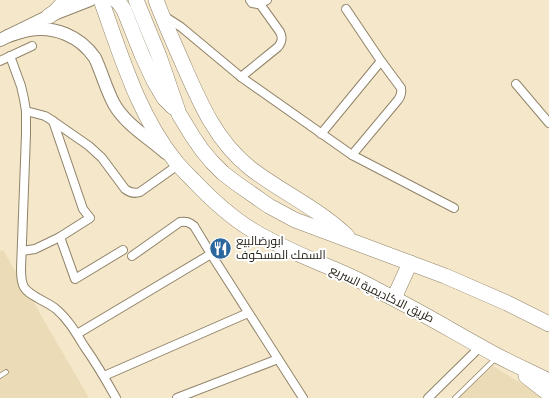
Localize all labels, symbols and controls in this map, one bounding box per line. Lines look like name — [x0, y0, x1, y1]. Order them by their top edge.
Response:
place label: ابورضالبيع السمك المسكوف — [236, 233, 326, 262]
restaurant icon: ابورضالبيع السمك المسكوف — [207, 235, 233, 261]
street label: طريق الاكاديمية السريع — [327, 262, 437, 326]

